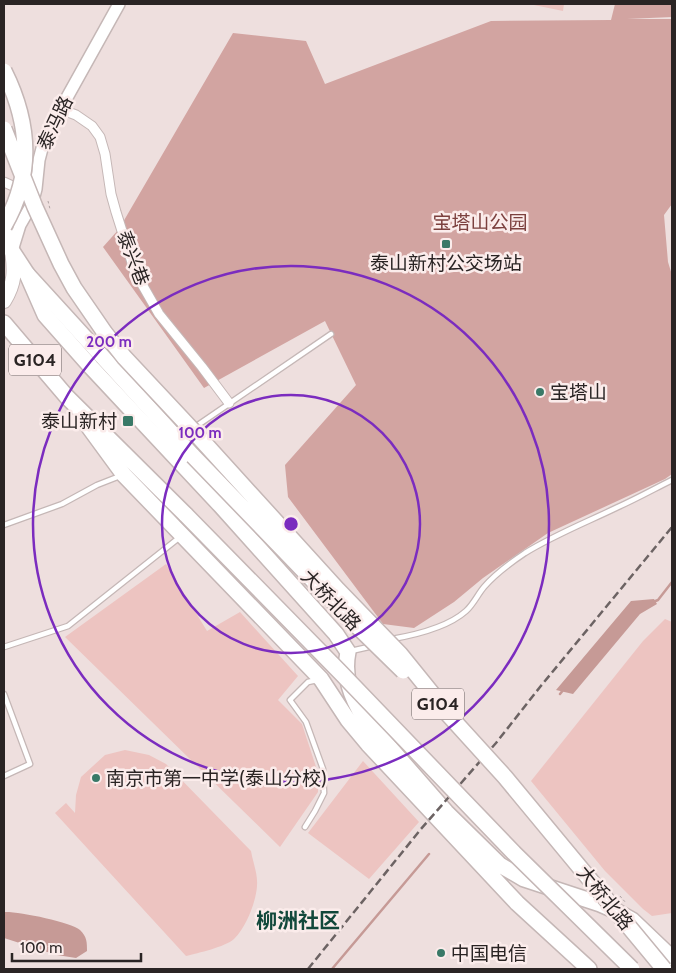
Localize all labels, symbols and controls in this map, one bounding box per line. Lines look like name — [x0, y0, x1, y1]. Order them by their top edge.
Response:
street label: 泰冯路 — [33, 92, 77, 154]
park label: 宝塔山公园 — [432, 211, 528, 234]
street label: 泰兴巷 — [112, 227, 154, 289]
marker: 泰山新村公交场站 — [440, 238, 452, 250]
place label: 泰山新村公交场站 — [370, 252, 522, 275]
text: 200 m — [86, 333, 132, 351]
road number: G104 — [9, 344, 61, 376]
place label: 宝塔山 — [550, 381, 607, 404]
marker: 宝塔山 — [534, 386, 546, 398]
place label: 泰山新村 — [41, 410, 117, 433]
marker: 泰山新村 — [121, 414, 135, 428]
text: 100 m — [178, 424, 222, 442]
centre of rings — [282, 515, 300, 533]
street label: 大桥北路 — [296, 565, 366, 635]
road number: G104 — [412, 689, 464, 720]
place label: 南京市第一中学(泰山分校) — [106, 767, 327, 790]
marker: 南京市第一中学(泰山分校) — [90, 772, 102, 784]
street label: 大桥北路 — [572, 861, 638, 935]
district label: 柳洲社区 — [256, 908, 340, 933]
scale bar — [12, 930, 141, 962]
text: 100 m — [20, 939, 62, 957]
place label: 中国电信 — [451, 942, 527, 965]
marker: 中国电信 — [435, 947, 447, 959]

